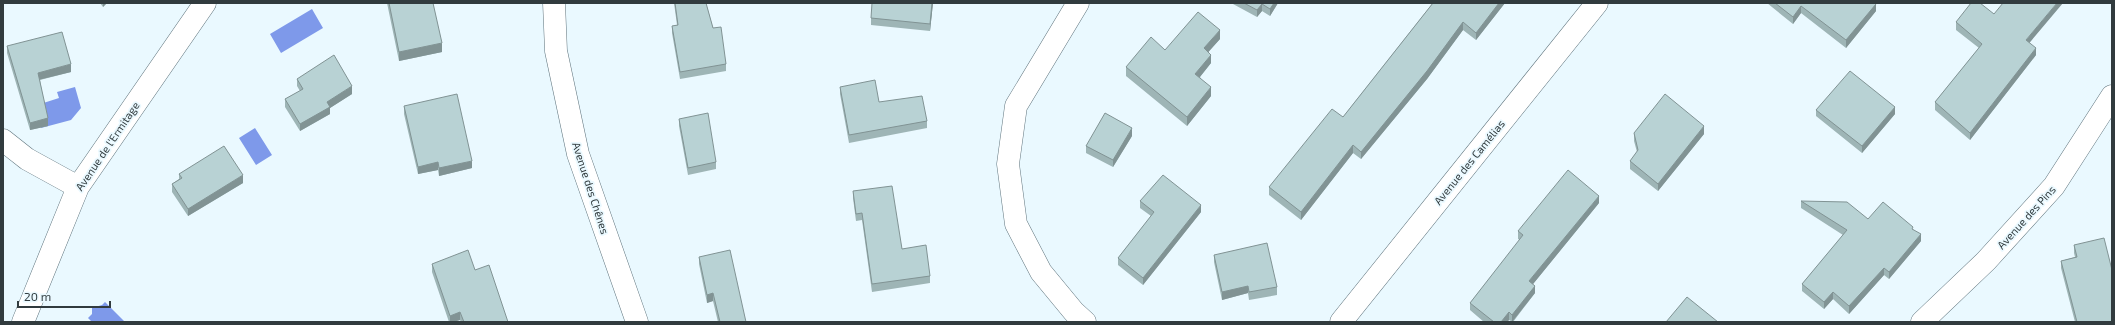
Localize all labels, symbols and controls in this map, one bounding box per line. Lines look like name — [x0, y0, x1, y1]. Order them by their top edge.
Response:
street label: Avenue de l'Ermitage — [72, 99, 142, 193]
street label: Avenue des Camélias — [1431, 117, 1507, 207]
street label: Avenue des Chênes — [570, 140, 612, 236]
street label: Avenue des Pins — [1994, 182, 2058, 251]
scale bar — [18, 283, 110, 309]
text: 20 m — [24, 289, 51, 303]

